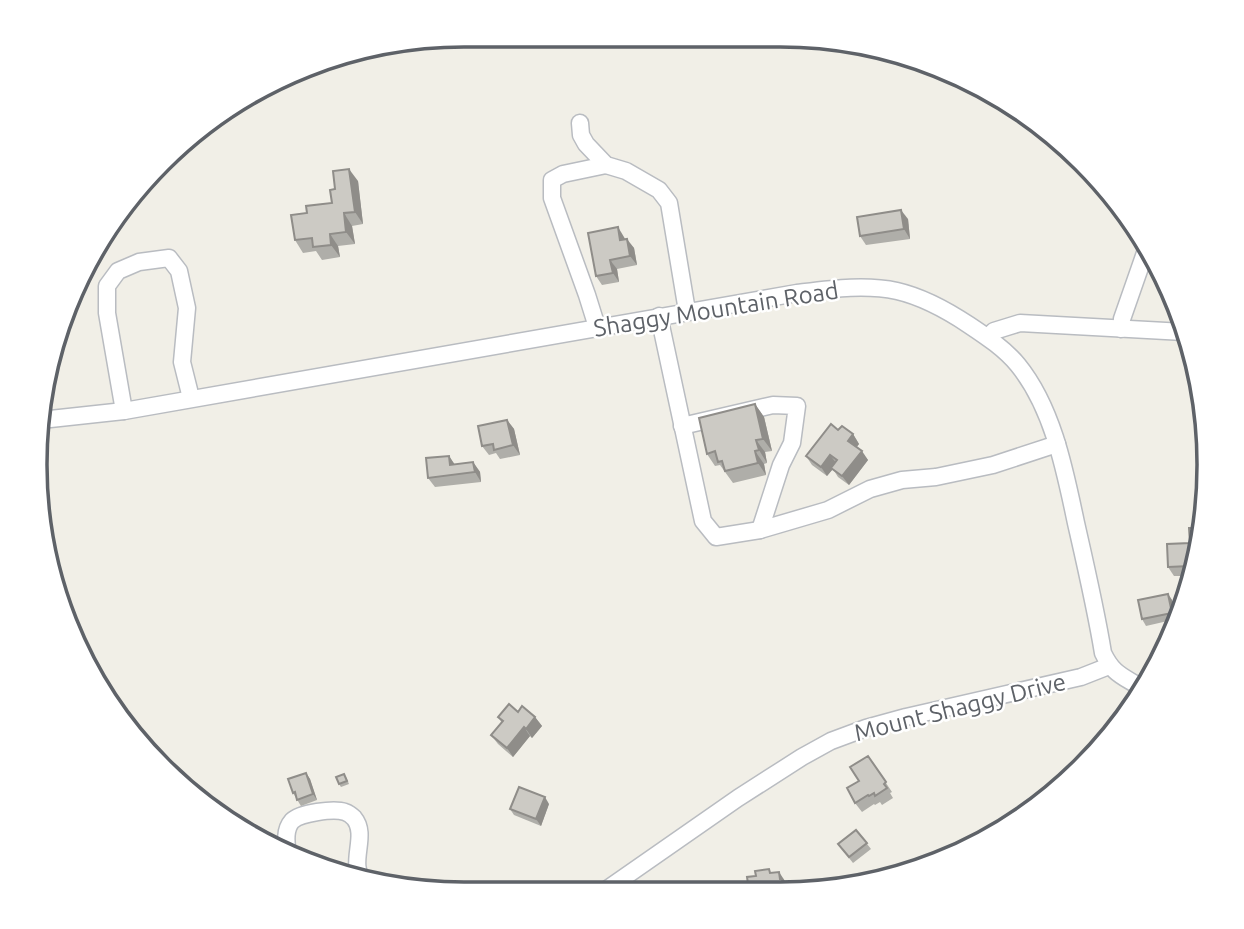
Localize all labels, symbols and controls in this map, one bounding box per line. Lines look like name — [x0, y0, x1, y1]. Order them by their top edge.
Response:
street label: Shaggy Mountain Road — [592, 276, 840, 342]
street label: Mount Shaggy Drive — [851, 668, 1069, 746]

